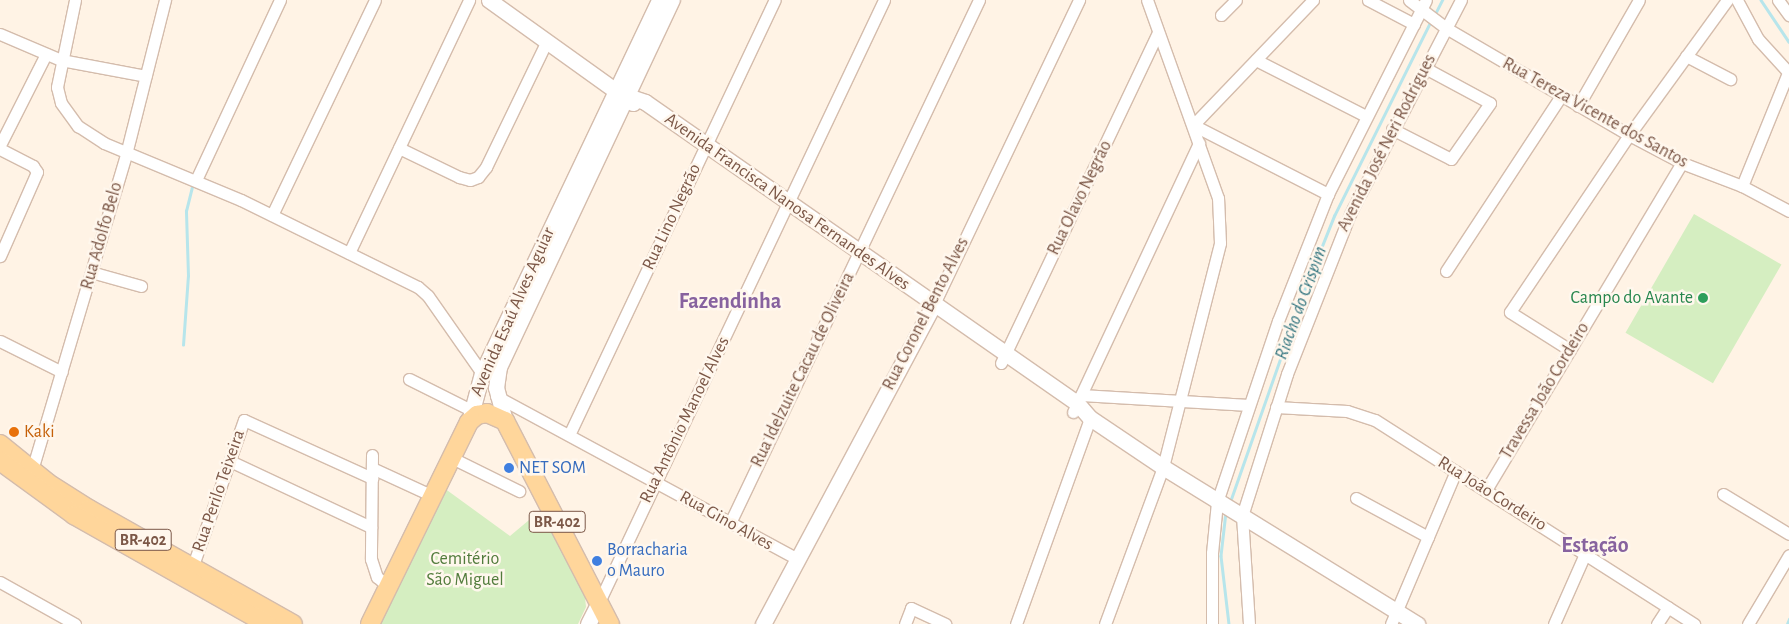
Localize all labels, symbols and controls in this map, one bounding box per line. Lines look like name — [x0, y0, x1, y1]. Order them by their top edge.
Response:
street label: Avenida José Neri Rodrigues — [1333, 51, 1441, 235]
street label: Rua Tereza Vicente dos Santos — [1498, 53, 1692, 173]
street label: Avenida Francisca Nanosa Fernandes Alves — [660, 109, 914, 295]
street label: Rua Olavo Negrão — [1043, 137, 1117, 259]
street label: Rua Lino Negrão — [638, 160, 706, 274]
street label: Rua Adolfo Belo — [76, 180, 128, 292]
street label: Avenida Esaú Alves Aguiar — [466, 224, 560, 400]
street label: Rua Coronel Bento Alves — [878, 234, 974, 394]
water label: Riacho do Crispim — [1270, 243, 1332, 363]
street label: Rua Idelzuite Cacau de Oliveira — [746, 269, 860, 471]
place label: Campo do Avante — [1570, 287, 1693, 309]
district label: Fazendinha — [679, 289, 781, 315]
marker: Campo do Avante — [1697, 292, 1709, 304]
street label: Travessa João Cordeiro — [1496, 319, 1594, 463]
street label: Rua Antônio Manoel Alves — [635, 333, 735, 507]
place label: Kaki — [24, 421, 55, 443]
marker: Kaki — [8, 426, 20, 438]
street label: Rua Perilo Teixeira — [188, 427, 250, 555]
street label: Rua João Cordeiro — [1434, 452, 1550, 536]
place label: NET SOM — [519, 457, 586, 479]
marker: NET SOM — [503, 462, 515, 474]
street label: Rua Gino Alves — [676, 486, 776, 556]
road number: BR-402 — [528, 508, 586, 536]
road number: BR-402 — [114, 526, 172, 554]
district label: Estação — [1561, 533, 1629, 559]
place label: Borracharia o Mauro — [607, 540, 688, 582]
park label: Cemitério São Miguel — [426, 549, 504, 592]
marker: Borracharia o Mauro — [591, 555, 603, 567]

